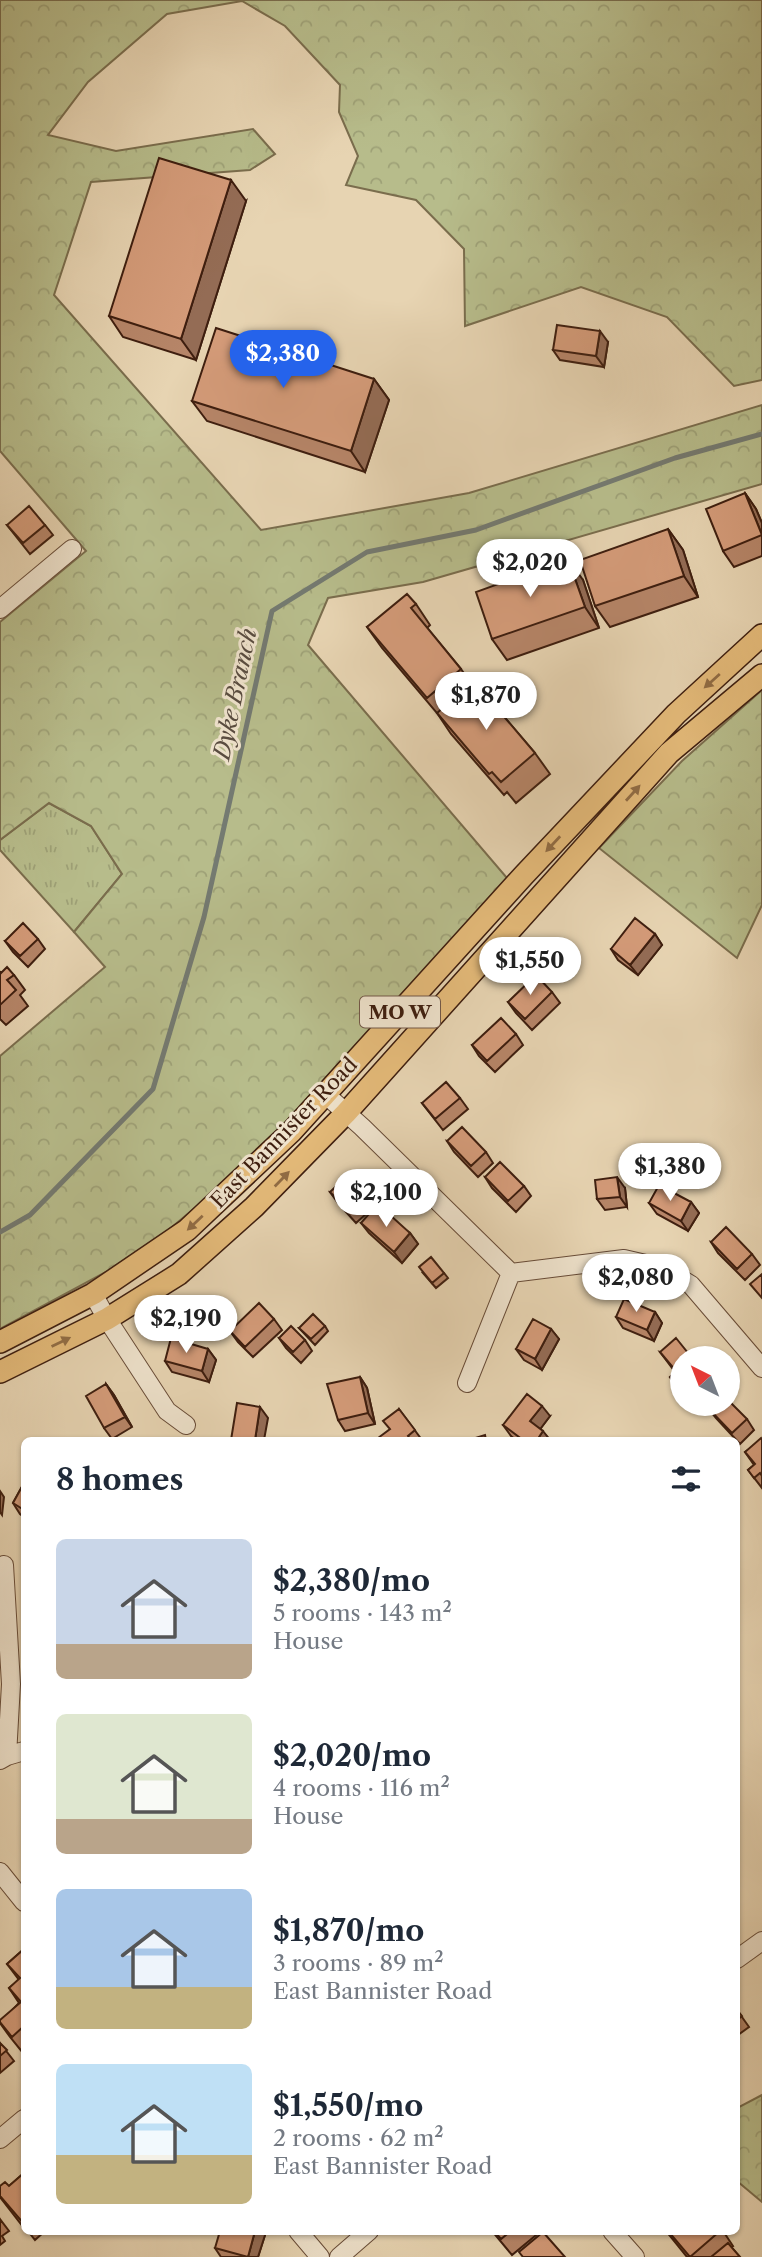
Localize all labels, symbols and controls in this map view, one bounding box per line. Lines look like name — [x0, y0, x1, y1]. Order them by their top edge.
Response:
pin: $2,380 — [226, 330, 340, 390]
text: $2,380 — [246, 339, 320, 367]
pin: $2,020 — [473, 540, 587, 599]
text: $2,020 — [492, 548, 568, 576]
water label: Dyke Branch — [207, 626, 263, 764]
pin: $1,870 — [429, 672, 543, 732]
one-way arrow — [703, 673, 720, 689]
text: $1,870 — [451, 681, 521, 709]
one-way arrow — [625, 784, 641, 802]
one-way arrow — [545, 835, 561, 853]
pin: $1,550 — [473, 937, 587, 997]
text: $1,550 — [495, 946, 565, 974]
road number: MO W — [360, 996, 440, 1028]
street label: East Bannister Road — [205, 1052, 362, 1213]
pin: $1,380 — [613, 1144, 727, 1203]
text: $1,380 — [634, 1152, 706, 1180]
pin: $2,100 — [329, 1170, 443, 1229]
one-way arrow — [273, 1171, 290, 1187]
text: $2,100 — [350, 1178, 422, 1206]
one-way arrow — [186, 1215, 204, 1231]
pin: $2,080 — [579, 1254, 693, 1314]
text: $2,080 — [598, 1263, 674, 1291]
pin: $2,190 — [129, 1296, 243, 1355]
text: $2,190 — [150, 1304, 222, 1332]
one-way arrow — [51, 1336, 71, 1347]
north arrow — [670, 1346, 740, 1416]
map controls — [670, 1346, 740, 1416]
icon: filters — [667, 1460, 705, 1498]
text: 8 homes — [56, 1461, 183, 1498]
text: $2,380/mo — [273, 1562, 430, 1599]
icon: home — [112, 1567, 196, 1651]
text: 5 rooms · 143 m² — [273, 1599, 452, 1627]
text: House — [273, 1627, 343, 1655]
text: $2,020/mo — [273, 1737, 431, 1774]
icon: home — [112, 1742, 196, 1826]
text: 4 rooms · 116 m² — [273, 1774, 450, 1802]
text: House — [273, 1802, 343, 1830]
text: $1,870/mo — [273, 1912, 424, 1949]
icon: home — [112, 1917, 196, 2001]
text: 3 rooms · 89 m² — [273, 1949, 444, 1977]
text: East Bannister Road — [273, 1977, 492, 2005]
text: $1,550/mo — [273, 2087, 423, 2124]
icon: home — [112, 2092, 196, 2176]
text: 2 rooms · 62 m² — [273, 2124, 444, 2152]
text: East Bannister Road — [273, 2152, 492, 2180]

